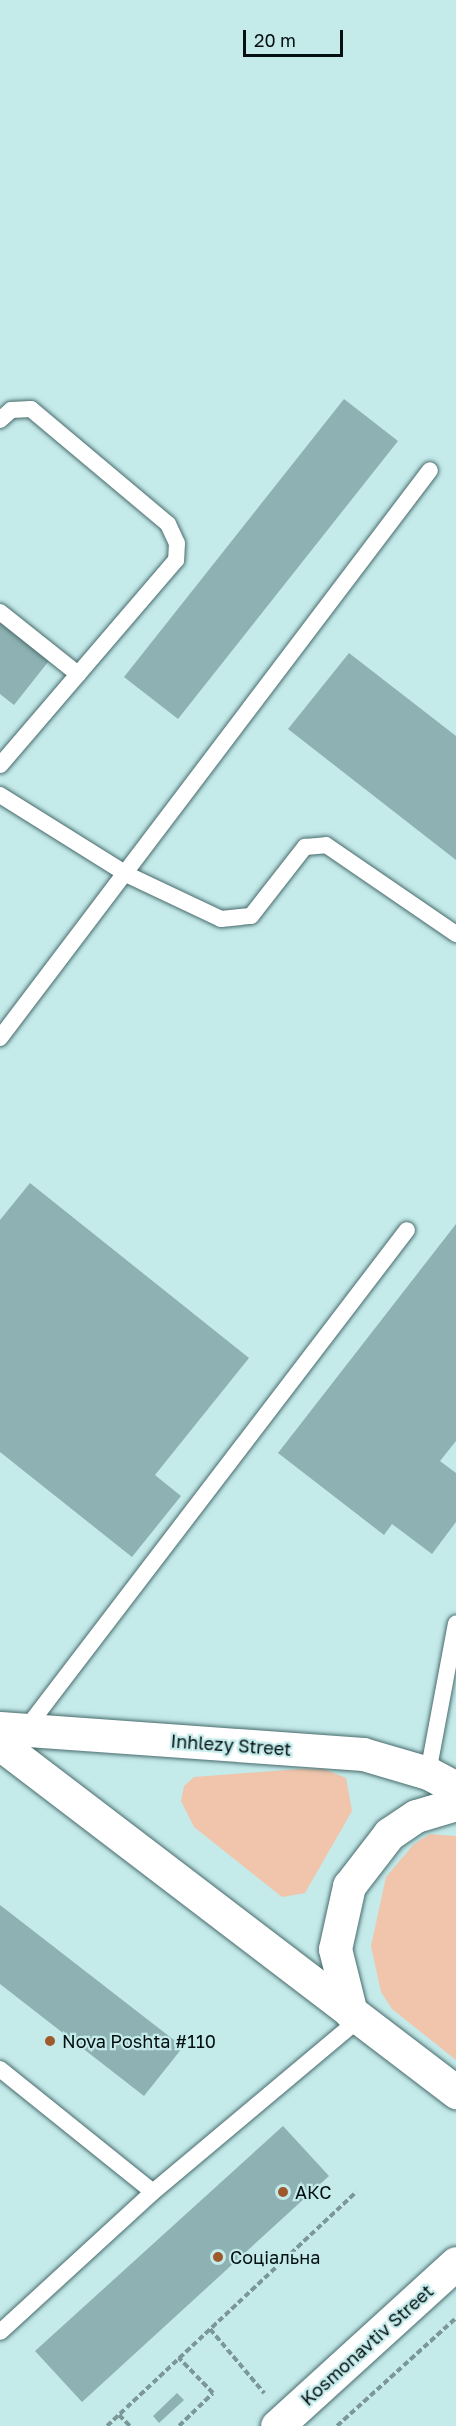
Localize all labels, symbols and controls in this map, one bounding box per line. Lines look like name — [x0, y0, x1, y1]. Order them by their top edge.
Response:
scale bar — [246, 18, 346, 56]
text: 20 m — [254, 29, 296, 51]
street label: Inhlezy Street — [170, 1730, 292, 1760]
place label: Nova Poshta #110 — [62, 2030, 216, 2052]
marker: Nova Poshta #110 — [43, 2034, 57, 2048]
place label: АКС — [295, 2181, 332, 2203]
marker: АКС — [276, 2185, 290, 2199]
place label: Соціальна — [230, 2246, 320, 2268]
marker: Соціальна — [211, 2250, 225, 2264]
street label: Kosmonavtiv Street — [296, 2280, 438, 2410]

